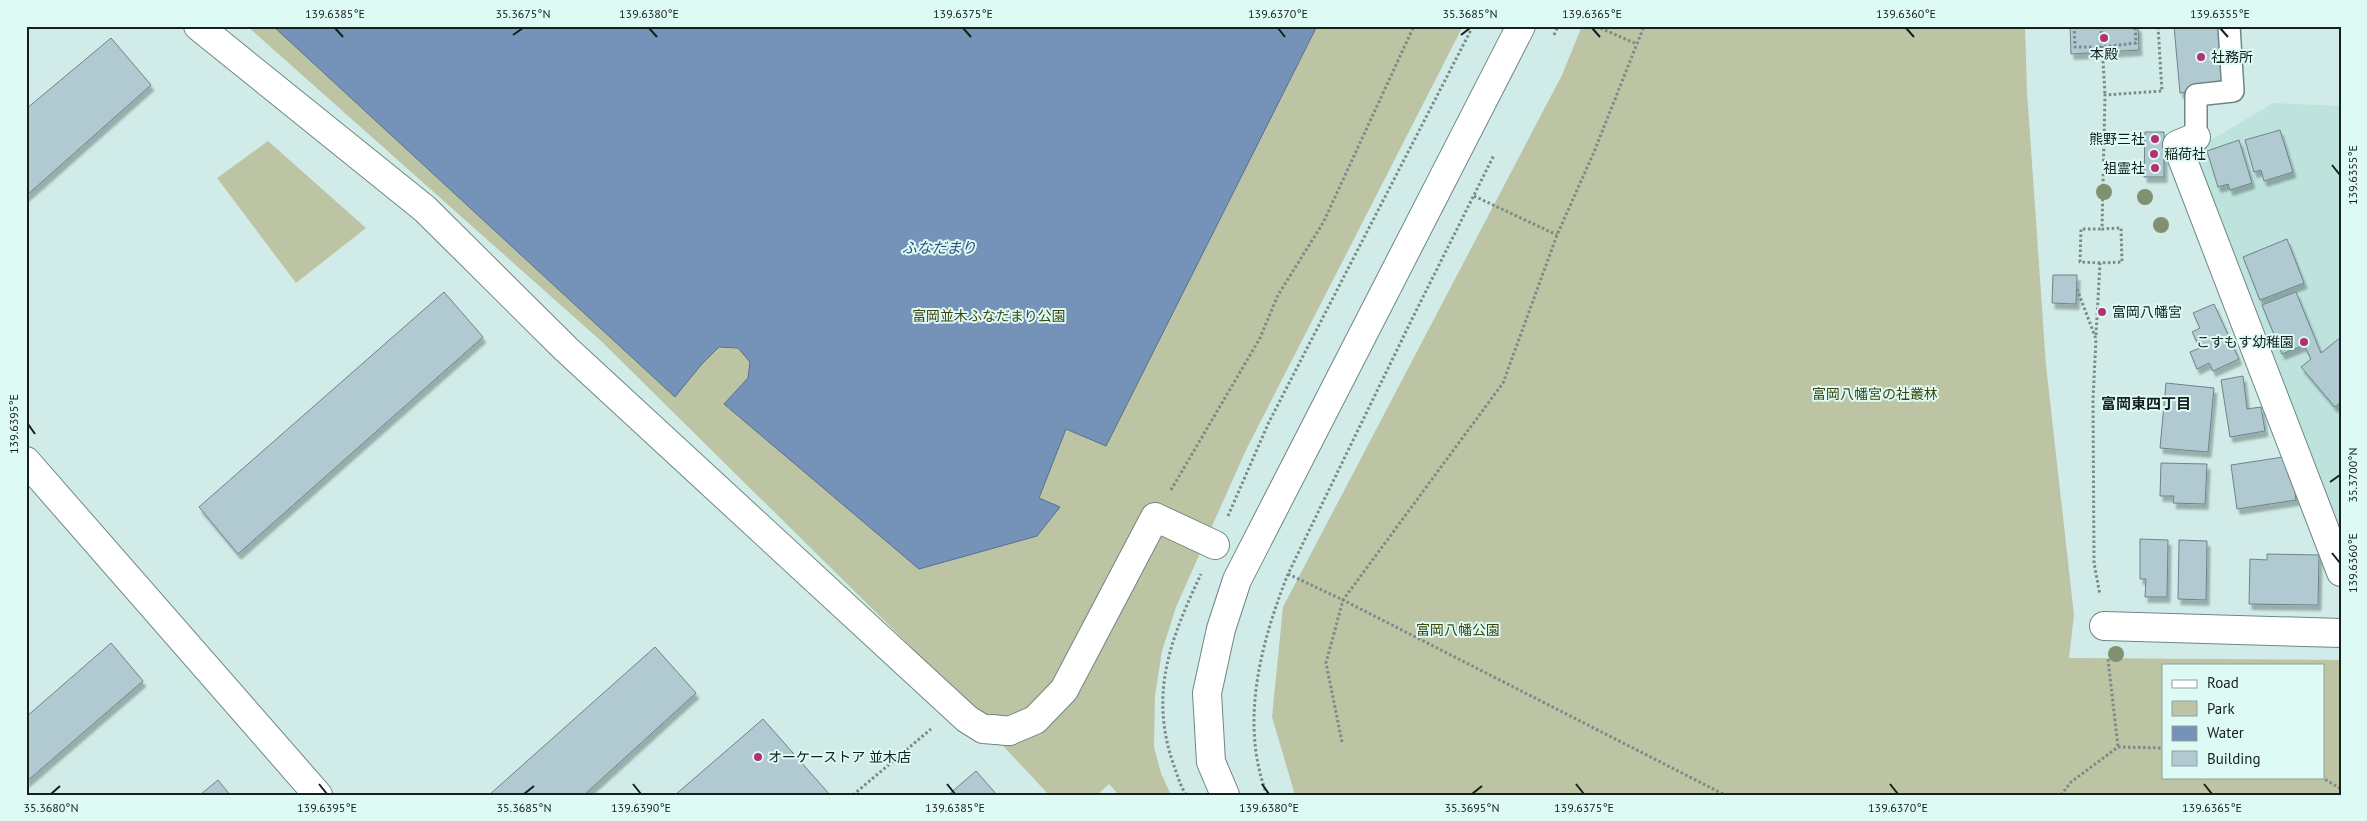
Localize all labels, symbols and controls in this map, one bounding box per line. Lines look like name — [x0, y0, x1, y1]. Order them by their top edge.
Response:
text: 139.6385°E — [305, 6, 365, 21]
text: 35.3675°N — [496, 6, 550, 21]
text: 139.6380°E — [619, 6, 679, 21]
text: 139.6375°E — [933, 6, 993, 21]
text: 139.6370°E — [1248, 6, 1308, 21]
text: 35.3685°N — [1443, 6, 1497, 21]
text: 139.6365°E — [1562, 6, 1622, 21]
text: 139.6360°E — [1876, 6, 1936, 21]
text: 139.6355°E — [2190, 6, 2250, 21]
marker: 本殿 — [2098, 32, 2110, 44]
place label: 本殿 — [2090, 45, 2118, 63]
place label: 社務所 — [2211, 48, 2253, 66]
marker: 社務所 — [2195, 51, 2207, 63]
place label: 熊野三社 — [2089, 130, 2145, 148]
marker: 熊野三社 — [2149, 133, 2161, 145]
place label: 稲荷社 — [2164, 145, 2206, 163]
text: 139.6355°E — [2345, 145, 2360, 205]
marker: 稲荷社 — [2148, 148, 2160, 160]
place label: 祖霊社 — [2103, 159, 2145, 177]
marker: 祖霊社 — [2149, 162, 2161, 174]
water label: ふなだまり — [902, 238, 976, 257]
place label: 富岡八幡宮 — [2112, 303, 2182, 321]
marker: 富岡八幡宮 — [2096, 306, 2108, 318]
park label: 富岡並木ふなだまり公園 — [912, 307, 1066, 325]
place label: こすもす幼稚園 — [2196, 333, 2294, 351]
marker: こすもす幼稚園 — [2298, 336, 2310, 348]
park label: 富岡八幡宮の社叢林 — [1812, 385, 1938, 403]
text: 139.6395°E — [6, 394, 21, 454]
district label: 富岡東四丁目 — [2101, 394, 2191, 413]
text: 35.3700°N — [2345, 448, 2360, 502]
text: 139.6360°E — [2345, 533, 2360, 593]
park label: 富岡八幡公園 — [1416, 621, 1500, 639]
legend — [2162, 664, 2324, 778]
text: Road — [2207, 673, 2239, 692]
text: Park — [2207, 699, 2235, 718]
text: Water — [2207, 723, 2244, 742]
place label: オーケーストア 並木店 — [768, 748, 911, 766]
text: Building — [2207, 749, 2261, 768]
marker: オーケーストア 並木店 — [752, 751, 764, 763]
text: 35.3680°N — [24, 800, 78, 815]
text: 139.6395°E — [297, 800, 357, 815]
text: 35.3685°N — [497, 800, 551, 815]
text: 139.6390°E — [611, 800, 671, 815]
text: 139.6385°E — [925, 800, 985, 815]
text: 139.6380°E — [1239, 800, 1299, 815]
text: 35.3695°N — [1445, 800, 1499, 815]
text: 139.6375°E — [1554, 800, 1614, 815]
text: 139.6370°E — [1868, 800, 1928, 815]
text: 139.6365°E — [2182, 800, 2242, 815]

